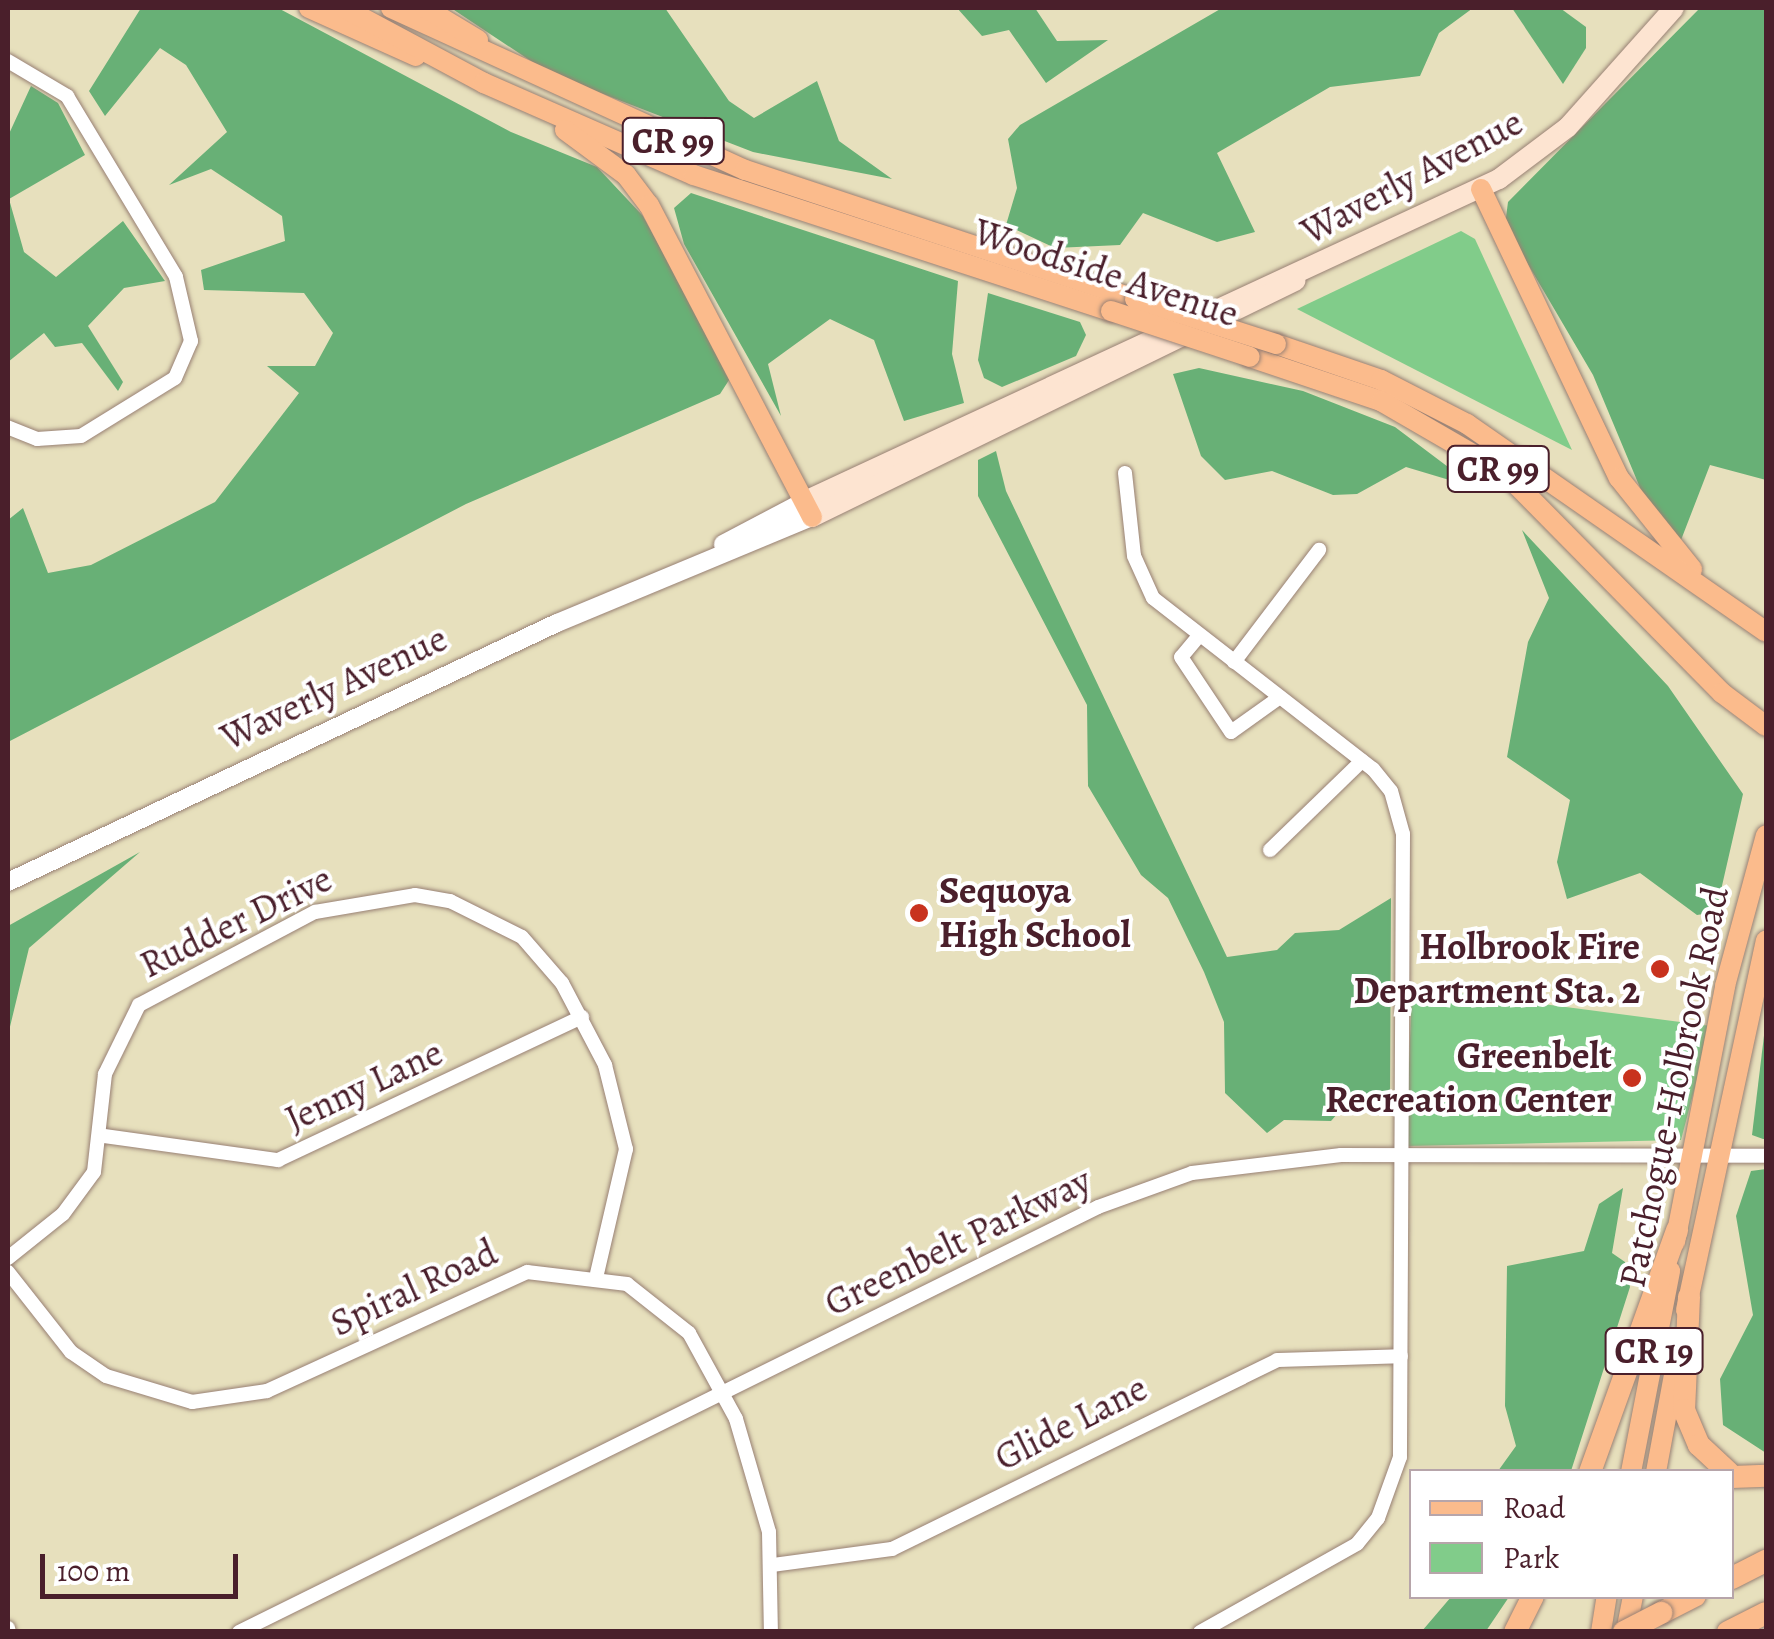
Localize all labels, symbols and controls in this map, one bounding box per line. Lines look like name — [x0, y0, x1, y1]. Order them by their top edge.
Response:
street label: Waverly Avenue — [1294, 100, 1530, 254]
road number: CR 99 — [620, 111, 726, 171]
street label: Woodside Avenue — [968, 209, 1244, 337]
road number: CR 99 — [1446, 439, 1550, 499]
street label: Waverly Avenue — [214, 616, 454, 760]
street label: Rudder Drive — [133, 856, 339, 988]
place label: Sequoya High School — [939, 868, 1131, 958]
street label: Patchogue-Holbrook Road — [1609, 882, 1739, 1292]
marker: Sequoya High School — [908, 902, 930, 924]
place label: Holbrook Fire Department Sta. 2 — [1352, 924, 1640, 1014]
marker: Holbrook Fire Department Sta. 2 — [1649, 958, 1671, 980]
street label: Jenny Lane — [278, 1030, 450, 1142]
place label: Greenbelt Recreation Center — [1325, 1033, 1612, 1122]
marker: Greenbelt Recreation Center — [1621, 1067, 1643, 1089]
street label: Greenbelt Parkway — [817, 1158, 1099, 1326]
street label: Spiral Road — [323, 1230, 505, 1346]
road number: CR 19 — [1604, 1321, 1704, 1381]
street label: Glide Lane — [987, 1365, 1155, 1481]
legend — [1409, 1469, 1734, 1599]
text: Road — [1503, 1488, 1565, 1528]
scale bar — [45, 1534, 242, 1596]
text: Park — [1503, 1538, 1559, 1578]
text: 100 m — [57, 1551, 130, 1591]

